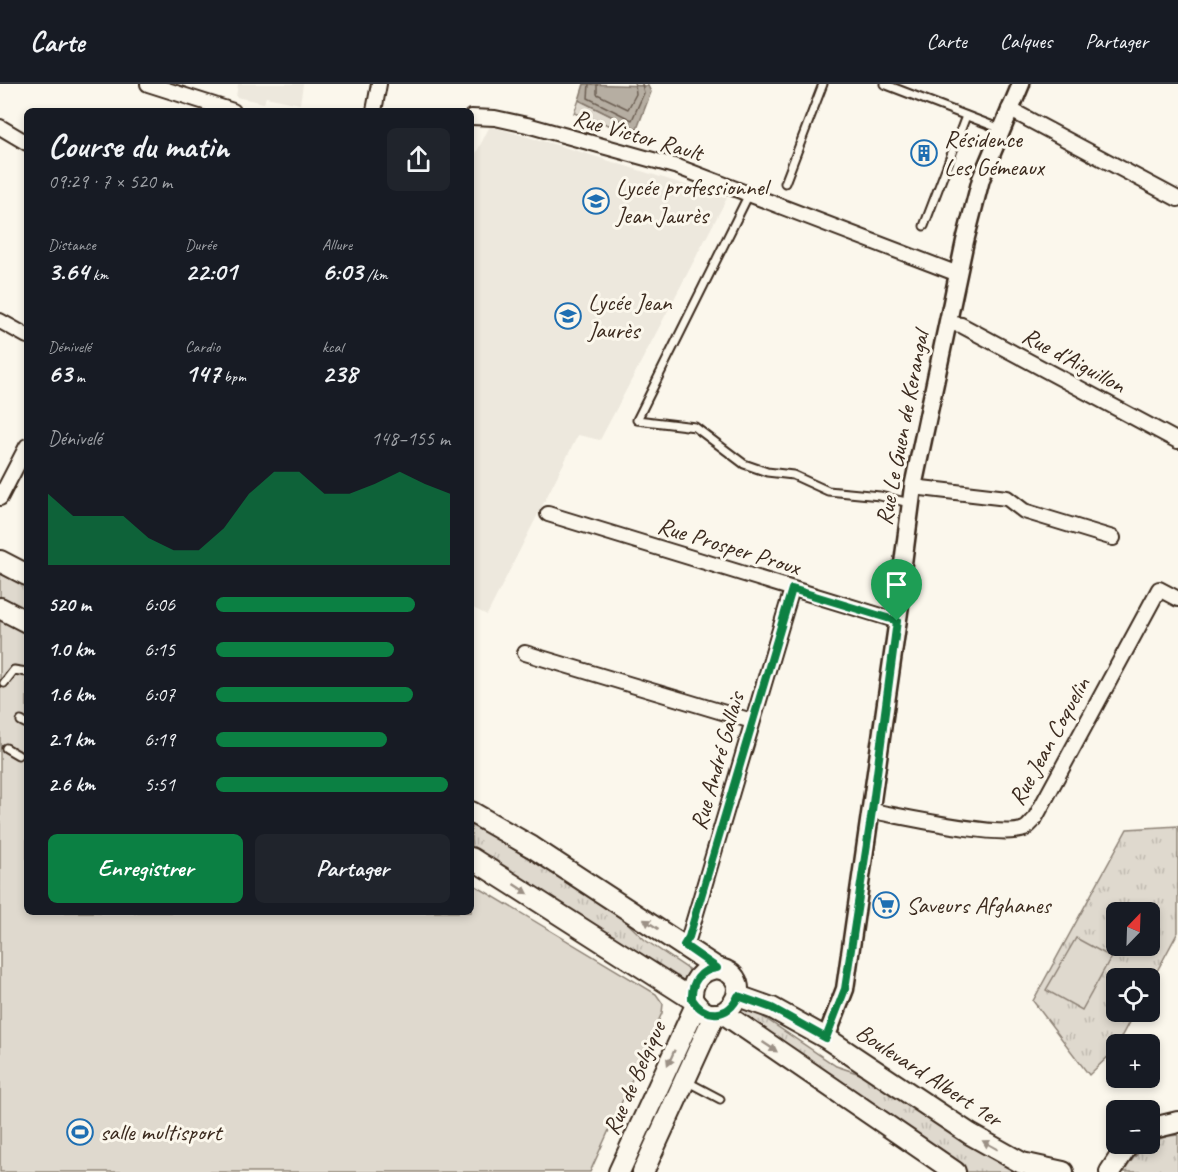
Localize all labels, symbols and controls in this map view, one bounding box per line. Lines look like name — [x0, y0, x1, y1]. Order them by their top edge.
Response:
text: Carte — [30, 24, 85, 59]
text: Carte — [926, 28, 967, 54]
text: Calques — [1000, 28, 1052, 54]
text: Partager — [1085, 28, 1148, 54]
street label: Rue Victor Rault — [570, 102, 708, 168]
place label: Résidence Les Gémeaux — [944, 124, 1046, 182]
text: Course du matin — [48, 125, 229, 167]
button: share — [387, 128, 450, 191]
building icon: Résidence Les Gémeaux — [909, 138, 939, 168]
text: 09:29 · 7 × 520 m — [48, 169, 172, 194]
place label: Lycée professionnel Jean Jaurès — [615, 172, 771, 230]
school or university icon: Lycée professionnel Jean Jaurès — [581, 186, 611, 216]
text: Distance — [48, 235, 96, 255]
text: Durée — [185, 235, 216, 255]
text: Allure — [322, 235, 352, 255]
text: 3.64 — [48, 255, 89, 288]
text: 22:01 — [185, 255, 237, 288]
text: 6:03 — [322, 255, 363, 288]
text: km — [89, 265, 108, 285]
text: /km — [363, 265, 388, 285]
place label: Lycée Jean Jaurès — [587, 287, 673, 345]
school or university icon: Lycée Jean Jaurès — [553, 301, 583, 331]
street label: Rue d'Aiguillon — [1017, 320, 1132, 400]
street label: Rue Le Guen de Kerangal — [868, 325, 936, 528]
text: Dénivelé — [48, 337, 91, 357]
text: Cardio — [185, 337, 220, 357]
text: kcal — [322, 337, 343, 357]
text: 63 — [48, 357, 72, 390]
text: 147 — [185, 357, 220, 390]
text: 238 — [322, 357, 357, 390]
text: m — [72, 367, 85, 387]
text: bpm — [220, 367, 246, 387]
text: Dénivelé — [48, 426, 102, 451]
text: 148–155 m — [371, 426, 450, 451]
street label: Rue Prosper Proux — [654, 510, 806, 582]
pin — [871, 559, 922, 621]
icon: arrive — [880, 568, 913, 601]
text: 520 m — [48, 592, 91, 617]
text: 6:06 — [144, 592, 175, 617]
text: 1.0 km — [48, 637, 95, 662]
text: 6:15 — [144, 637, 175, 662]
street label: Rue Jean Coquelin — [1001, 671, 1097, 810]
text: 1.6 km — [48, 682, 95, 707]
text: 6:07 — [144, 682, 175, 707]
street label: Rue André Gallais — [683, 687, 751, 833]
text: 2.1 km — [48, 727, 95, 752]
text: 6:19 — [144, 727, 175, 752]
text: 2.6 km — [48, 772, 95, 797]
text: 5:51 — [144, 772, 175, 797]
button: Enregistrer — [48, 834, 243, 903]
button: Partager — [255, 834, 450, 903]
one-way arrow — [513, 883, 529, 894]
supermarket icon: Saveurs Afghanes — [871, 890, 901, 920]
place label: Saveurs Afghanes — [906, 890, 1052, 920]
north arrow — [1106, 902, 1160, 956]
map controls — [1106, 902, 1160, 1154]
one-way arrow — [643, 919, 659, 930]
button: locate — [1106, 968, 1160, 1022]
street label: Rue de Belgique — [596, 1015, 673, 1139]
street label: Boulevard Albert 1er — [850, 1017, 1010, 1135]
button: + — [1106, 1034, 1160, 1088]
one-way arrow — [762, 1042, 779, 1053]
one-way arrow — [666, 1049, 675, 1066]
button: − — [1106, 1100, 1160, 1154]
sports icon: salle multisport — [65, 1117, 95, 1147]
place label: salle multisport — [100, 1117, 224, 1147]
one-way arrow — [981, 1140, 998, 1150]

